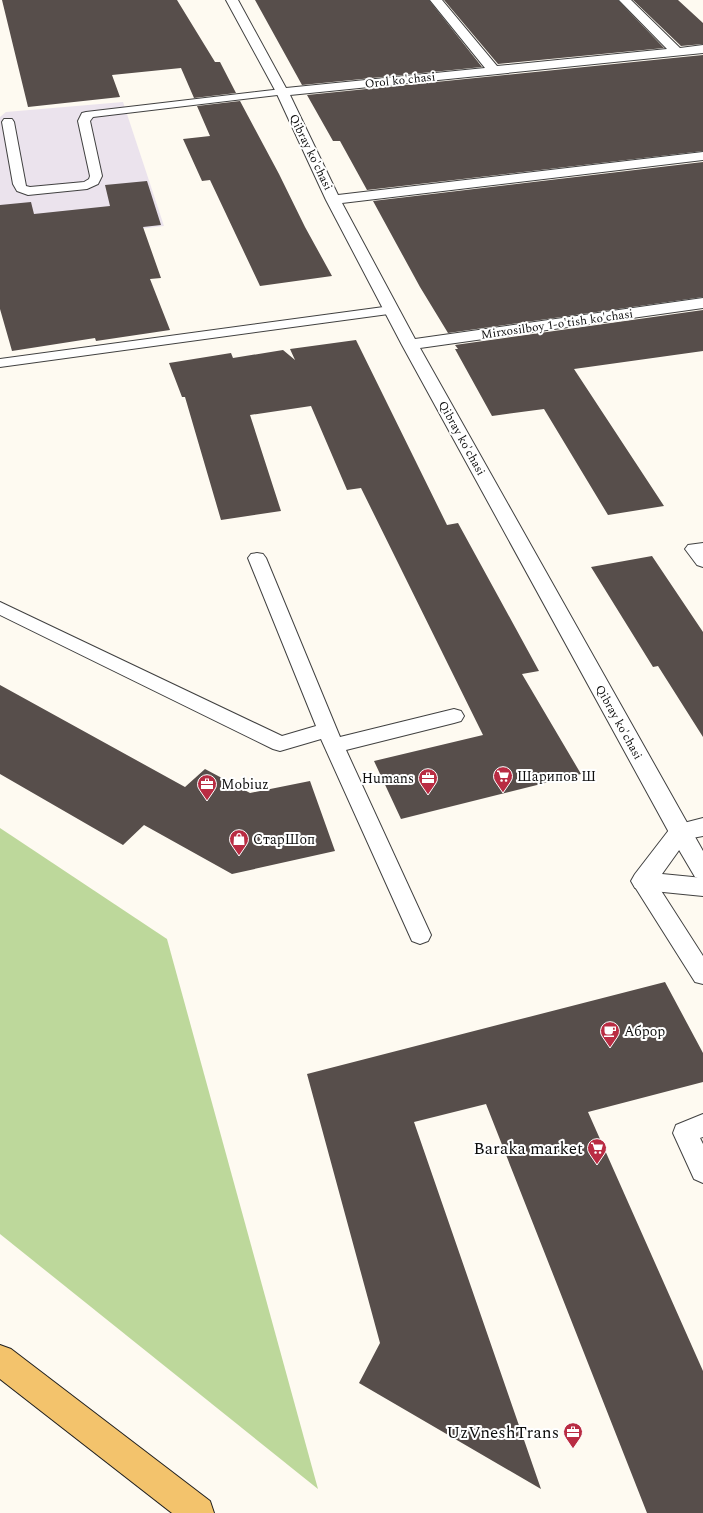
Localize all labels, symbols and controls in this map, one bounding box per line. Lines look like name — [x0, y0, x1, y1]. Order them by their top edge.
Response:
street label: Orol ko'chasi — [364, 67, 437, 94]
street label: Qibray ko'chasi — [284, 111, 337, 194]
street label: Mirxosilboy 1-o'tish ko'chasi — [480, 304, 635, 345]
street label: Qibray ko'chasi — [433, 397, 490, 479]
street label: Qibray ko'chasi — [590, 681, 647, 763]
supermarket icon: Шарипов Ш — [492, 765, 514, 793]
place label: Шарипов Ш — [517, 766, 596, 787]
office icon: Humans — [417, 767, 439, 795]
place label: Humans — [362, 768, 414, 789]
office icon: Mobiuz — [196, 773, 218, 801]
place label: Mobiuz — [221, 774, 269, 795]
shop icon: СтарШоп — [228, 828, 250, 856]
place label: СтарШоп — [253, 829, 315, 850]
cafe icon: Аброр — [599, 1020, 621, 1048]
place label: Аброр — [624, 1021, 665, 1042]
place label: Baraka market — [474, 1136, 583, 1162]
supermarket icon: Baraka market — [586, 1137, 608, 1165]
place label: UzVneshTrans — [447, 1420, 559, 1446]
office icon: UzVneshTrans — [562, 1421, 584, 1449]

